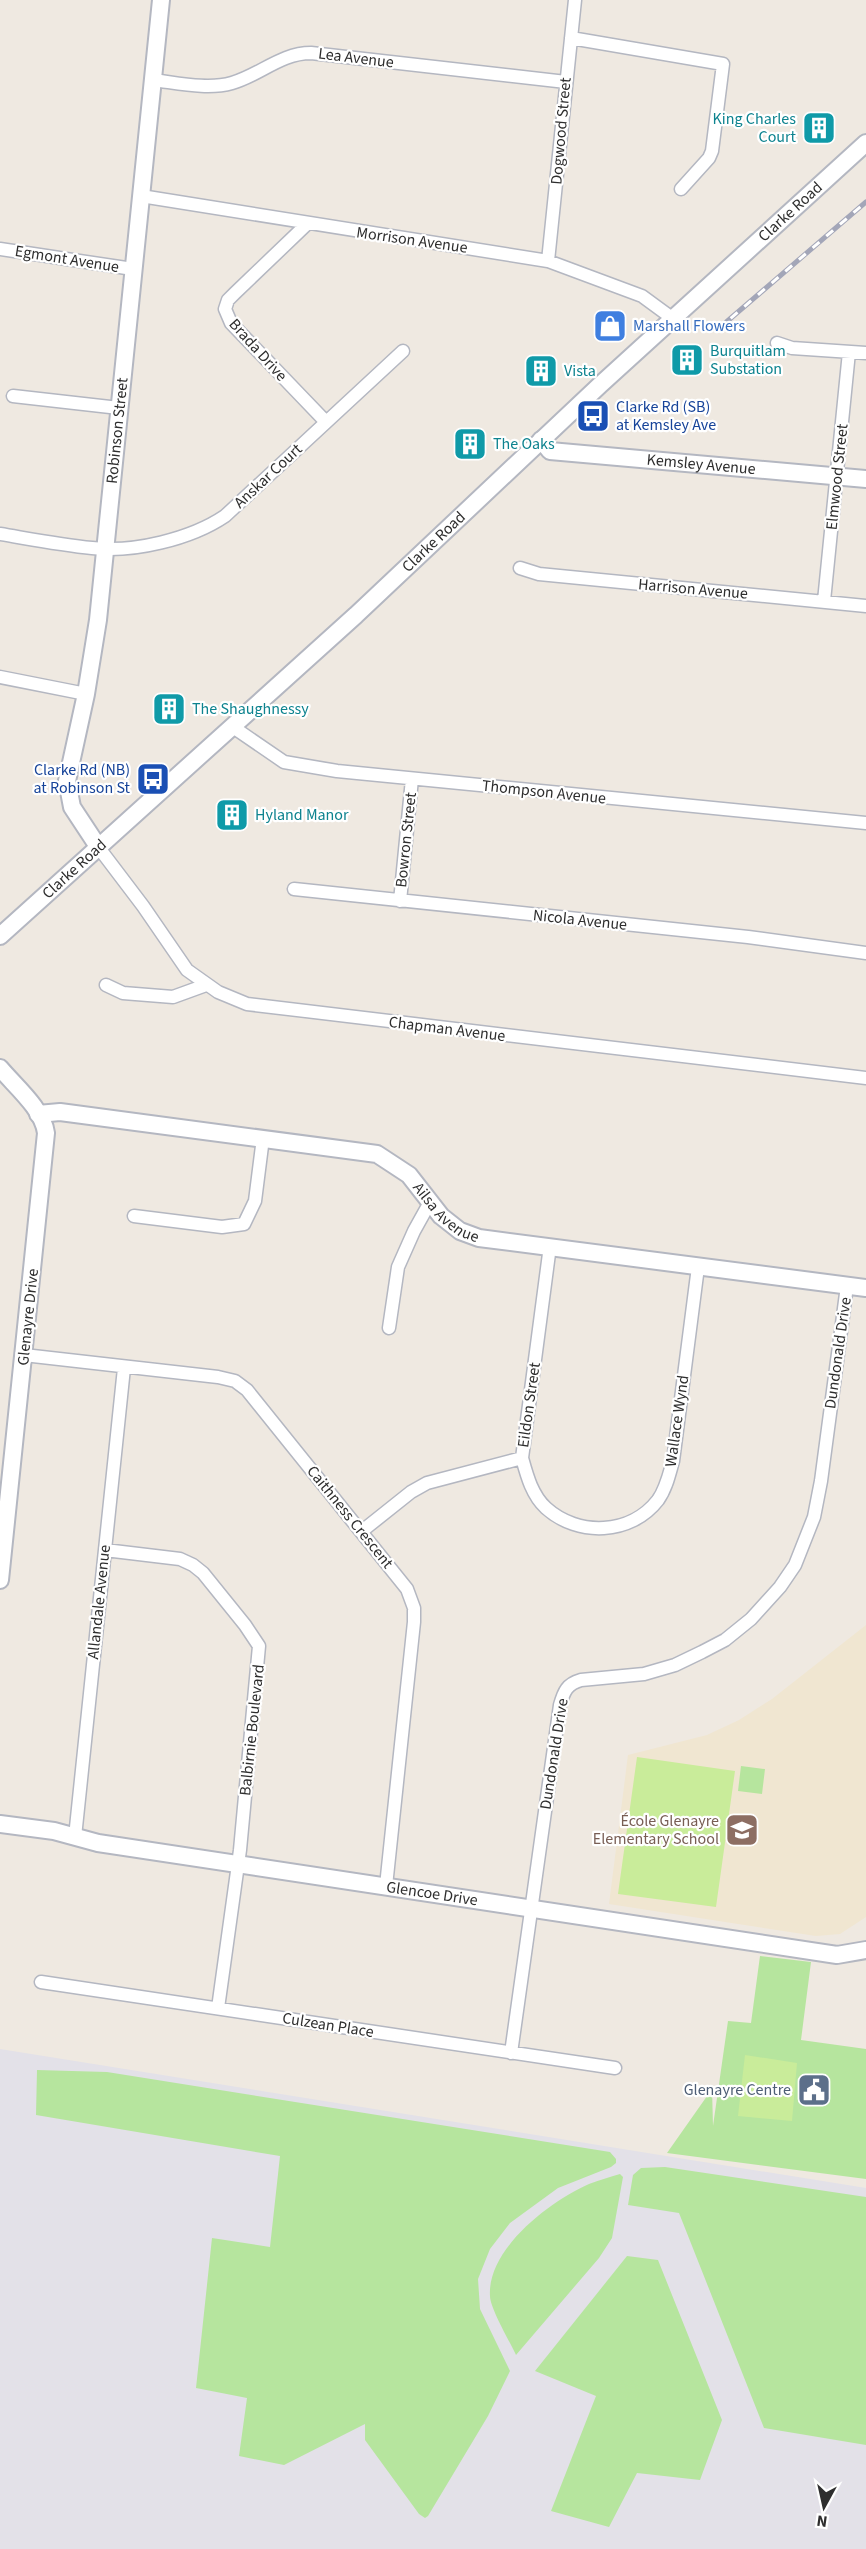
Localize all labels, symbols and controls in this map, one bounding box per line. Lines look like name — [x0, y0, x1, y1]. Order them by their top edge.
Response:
street label: Lea Avenue — [317, 42, 395, 74]
street label: Dogwood Street — [545, 76, 577, 185]
place label: King Charles Court — [713, 108, 797, 148]
building icon: King Charles Court — [801, 110, 837, 146]
street label: Clarke Road — [753, 177, 827, 247]
street label: Morrison Avenue — [355, 221, 469, 259]
street label: Egmont Avenue — [13, 240, 121, 278]
shop icon: Marshall Flowers — [592, 308, 628, 344]
street label: Brada Drive — [224, 314, 292, 386]
place label: Marshall Flowers — [633, 315, 745, 337]
place label: Burquitlam Substation — [710, 340, 786, 380]
building icon: Burquitlam Substation — [669, 342, 705, 378]
building icon: Vista — [523, 353, 559, 389]
place label: Vista — [564, 360, 596, 382]
street label: Robinson Street — [101, 376, 134, 485]
place label: Clarke Rd (SB) at Kemsley Ave — [616, 396, 716, 436]
bus stop icon: Clarke Rd (SB) at Kemsley Ave — [575, 398, 611, 434]
street label: Elmwood Street — [820, 422, 854, 531]
building icon: The Oaks — [452, 426, 488, 462]
place label: The Oaks — [493, 433, 555, 455]
street label: Anskar Court — [229, 438, 307, 513]
street label: Kemsley Avenue — [646, 449, 757, 480]
street label: Clarke Road — [397, 506, 470, 577]
street label: Harrison Avenue — [637, 573, 749, 605]
building icon: The Shaughnessy — [151, 691, 187, 727]
place label: The Shaughnessy — [192, 698, 309, 720]
place label: Clarke Rd (NB) at Robinson St — [33, 759, 131, 799]
bus stop icon: Clarke Rd (NB) at Robinson St — [135, 761, 171, 797]
street label: Thompson Avenue — [481, 775, 607, 809]
street label: Bowron Street — [390, 791, 422, 889]
building icon: Hyland Manor — [214, 797, 250, 833]
place label: Hyland Manor — [255, 804, 349, 826]
street label: Clarke Road — [37, 834, 111, 904]
street label: Nicola Avenue — [532, 904, 628, 936]
street label: Chapman Avenue — [387, 1011, 507, 1047]
street label: Ailsa Avenue — [408, 1178, 482, 1248]
street label: Glenayre Drive — [12, 1267, 44, 1367]
street label: Dundonald Drive — [819, 1296, 857, 1410]
street label: Eildon Street — [512, 1360, 546, 1449]
street label: Wallace Wynd — [660, 1374, 694, 1468]
street label: Caithness Crescent — [302, 1461, 399, 1574]
street label: Allandale Avenue — [82, 1544, 116, 1660]
street label: Balbirnie Boulevard — [234, 1663, 270, 1797]
street label: Dundonald Drive — [534, 1697, 574, 1811]
place label: École Glenayre Elementary School — [593, 1810, 719, 1850]
school or university icon: École Glenayre Elementary School — [724, 1812, 760, 1848]
street label: Glencoe Drive — [385, 1876, 479, 1911]
street label: Culzean Place — [281, 2007, 375, 2043]
public building icon: Glenayre Centre — [796, 2072, 832, 2108]
place label: Glenayre Centre — [684, 2079, 791, 2101]
north arrow — [794, 2477, 854, 2537]
text: N — [815, 2509, 829, 2532]

